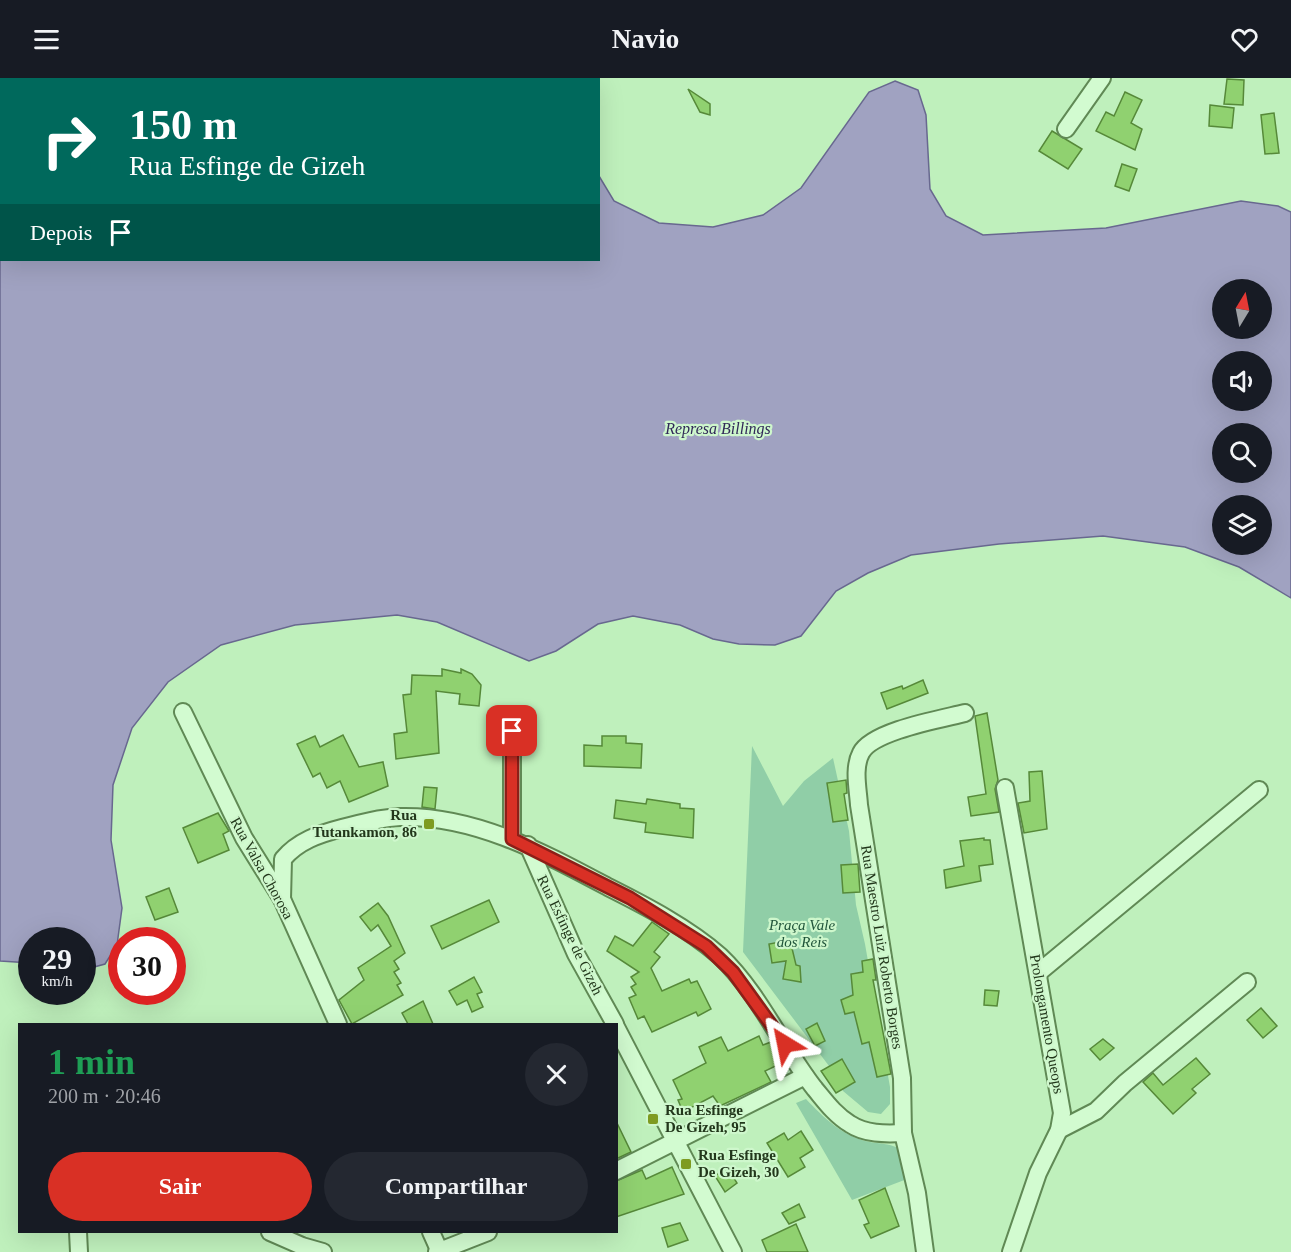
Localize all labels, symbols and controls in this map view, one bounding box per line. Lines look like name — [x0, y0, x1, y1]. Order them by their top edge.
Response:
icon: menu — [30, 23, 63, 56]
icon: heart — [1228, 23, 1261, 56]
text: Navio — [612, 24, 679, 54]
icon: right — [30, 102, 108, 180]
text: 150 m — [129, 102, 238, 148]
text: Rua Esfinge de Gizeh — [129, 151, 365, 181]
icon: arrive — [104, 216, 137, 249]
text: Depois — [30, 220, 92, 245]
north arrow — [1212, 279, 1272, 339]
map controls — [1212, 279, 1272, 555]
button: sound — [1212, 351, 1272, 411]
water label: Represa Billings — [664, 420, 771, 438]
button: search — [1212, 423, 1272, 483]
button: layers — [1212, 495, 1272, 555]
pin — [486, 705, 537, 756]
icon: arrive — [495, 714, 528, 747]
place label: Rua Tutankamon, 86 — [313, 807, 417, 840]
street label: Rua Valsa Chorosa — [227, 814, 297, 922]
marker: Rua Tutankamon, 86 — [422, 817, 436, 831]
street label: Rua Maestro Luiz Roberto Borges — [858, 844, 906, 1050]
street label: Rua Esfinge de Gizeh — [534, 873, 606, 998]
park label: Praça Vale dos Reis — [768, 917, 835, 950]
speed limit sign: 30 — [108, 927, 186, 1005]
text: 29 — [42, 942, 72, 975]
street label: Prolongamento Queops — [1027, 953, 1067, 1095]
text: km/h — [42, 973, 72, 989]
position arrow — [753, 1012, 817, 1076]
text: 1 min — [48, 1042, 135, 1082]
button: close — [525, 1043, 588, 1106]
text: 200 m · 20:46 — [48, 1085, 161, 1107]
place label: Rua Esfinge De Gizeh, 95 — [665, 1102, 746, 1135]
marker: Rua Esfinge De Gizeh, 95 — [646, 1112, 660, 1126]
place label: Rua Esfinge De Gizeh, 30 — [698, 1147, 779, 1180]
button: Sair — [48, 1152, 312, 1221]
button: Compartilhar — [324, 1152, 588, 1221]
marker: Rua Esfinge De Gizeh, 30 — [679, 1157, 693, 1171]

